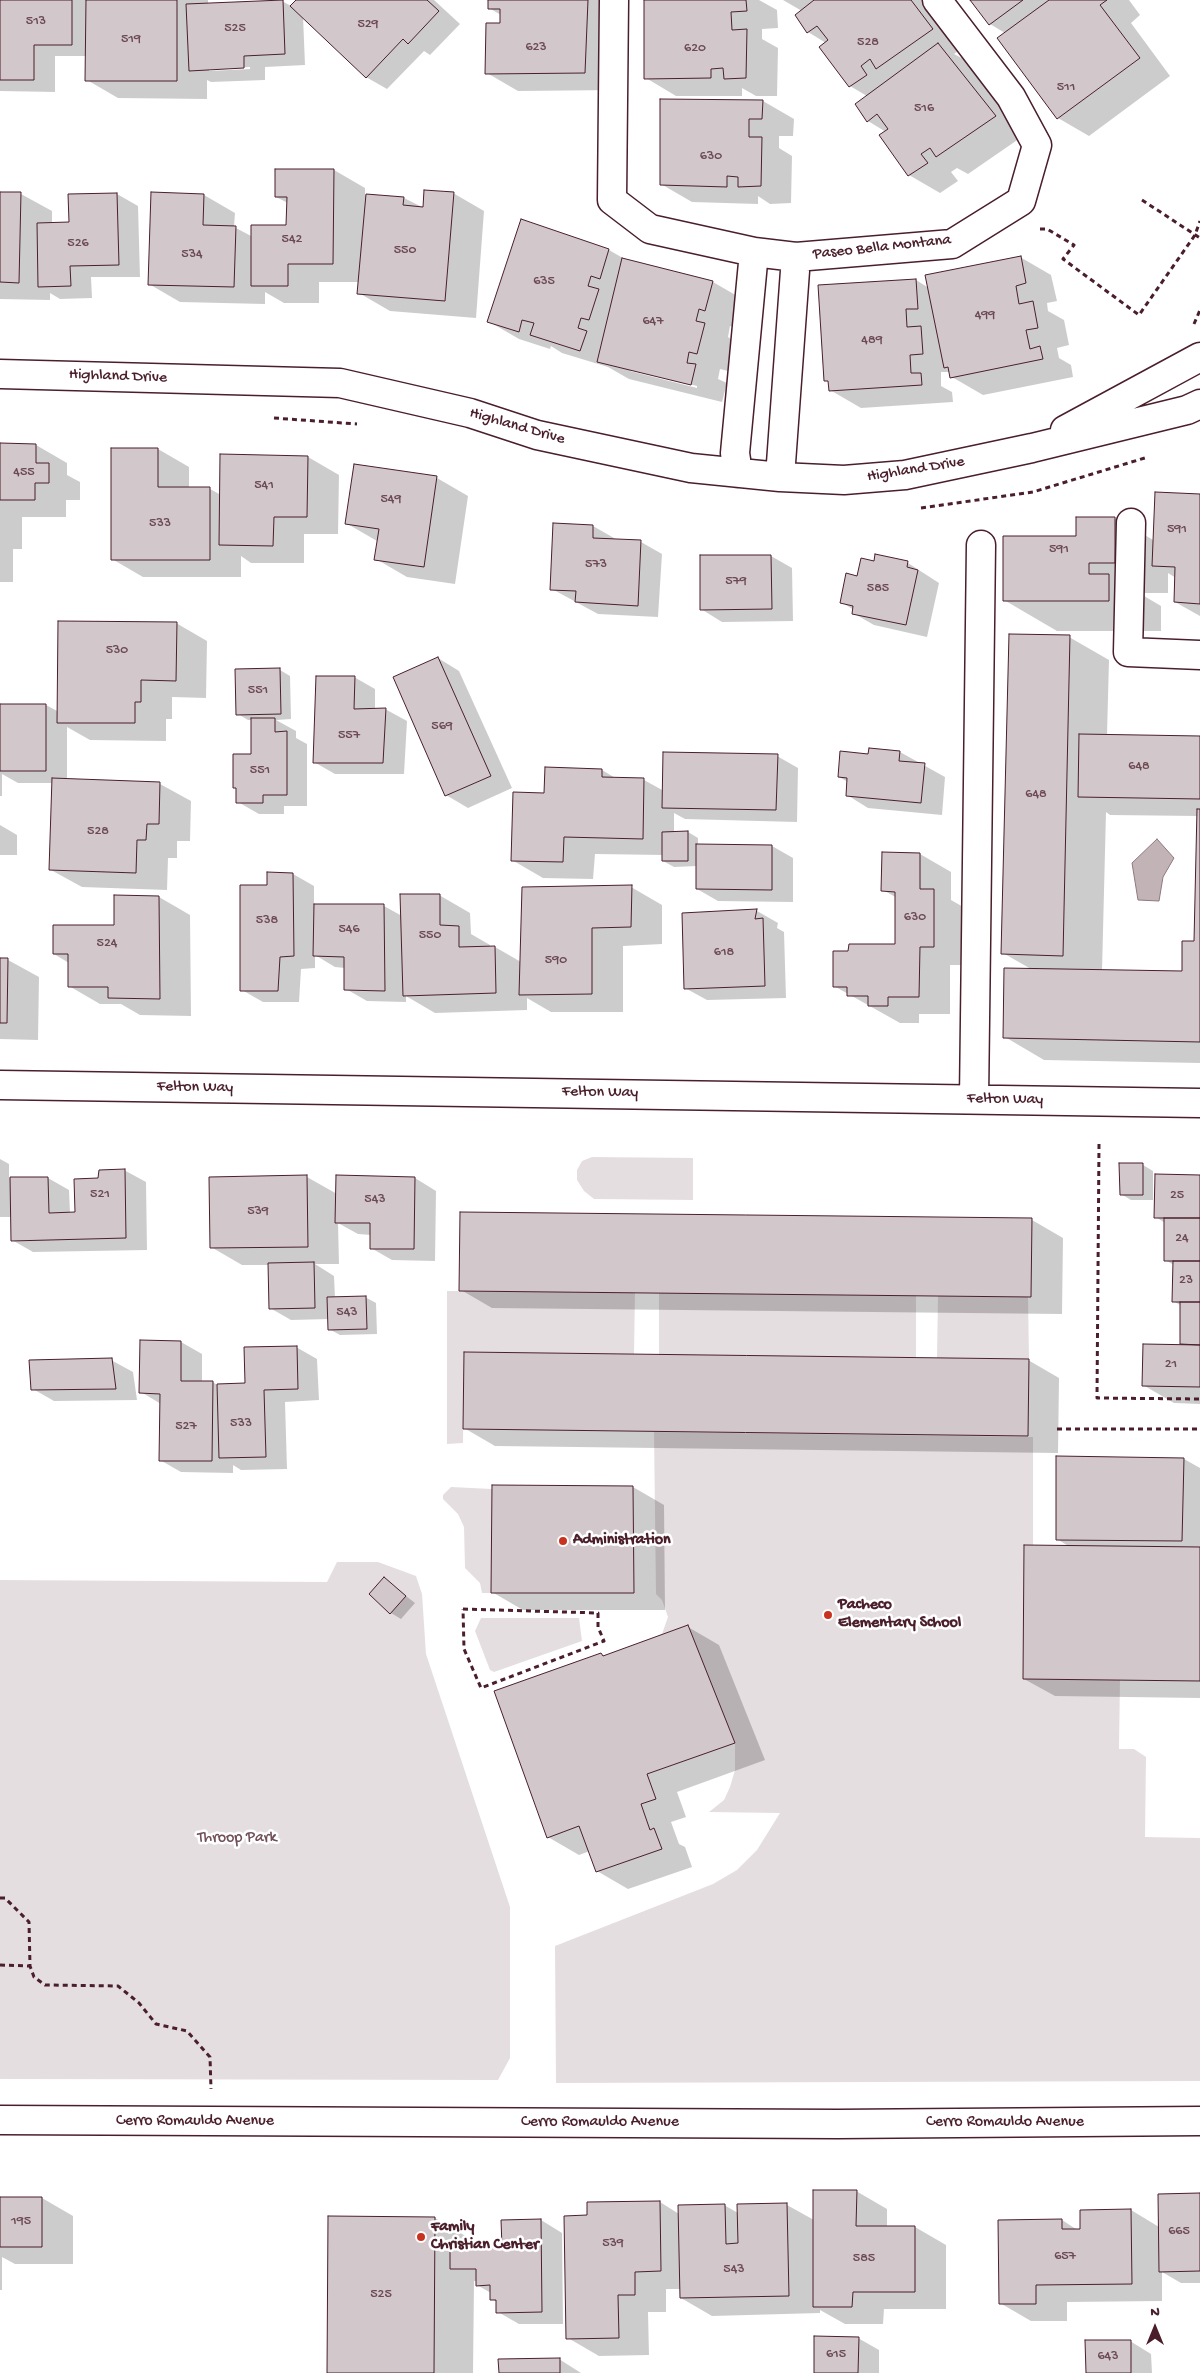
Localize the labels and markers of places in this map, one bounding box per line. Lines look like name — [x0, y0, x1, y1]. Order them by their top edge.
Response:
place label: Administration — [573, 1531, 671, 1551]
marker: Administration — [557, 1535, 569, 1547]
place label: Pacheco Elementary School — [838, 1596, 961, 1634]
marker: Pacheco Elementary School — [822, 1609, 834, 1621]
place label: Family Christian Center — [431, 2218, 539, 2256]
marker: Family Christian Center — [415, 2231, 427, 2243]

